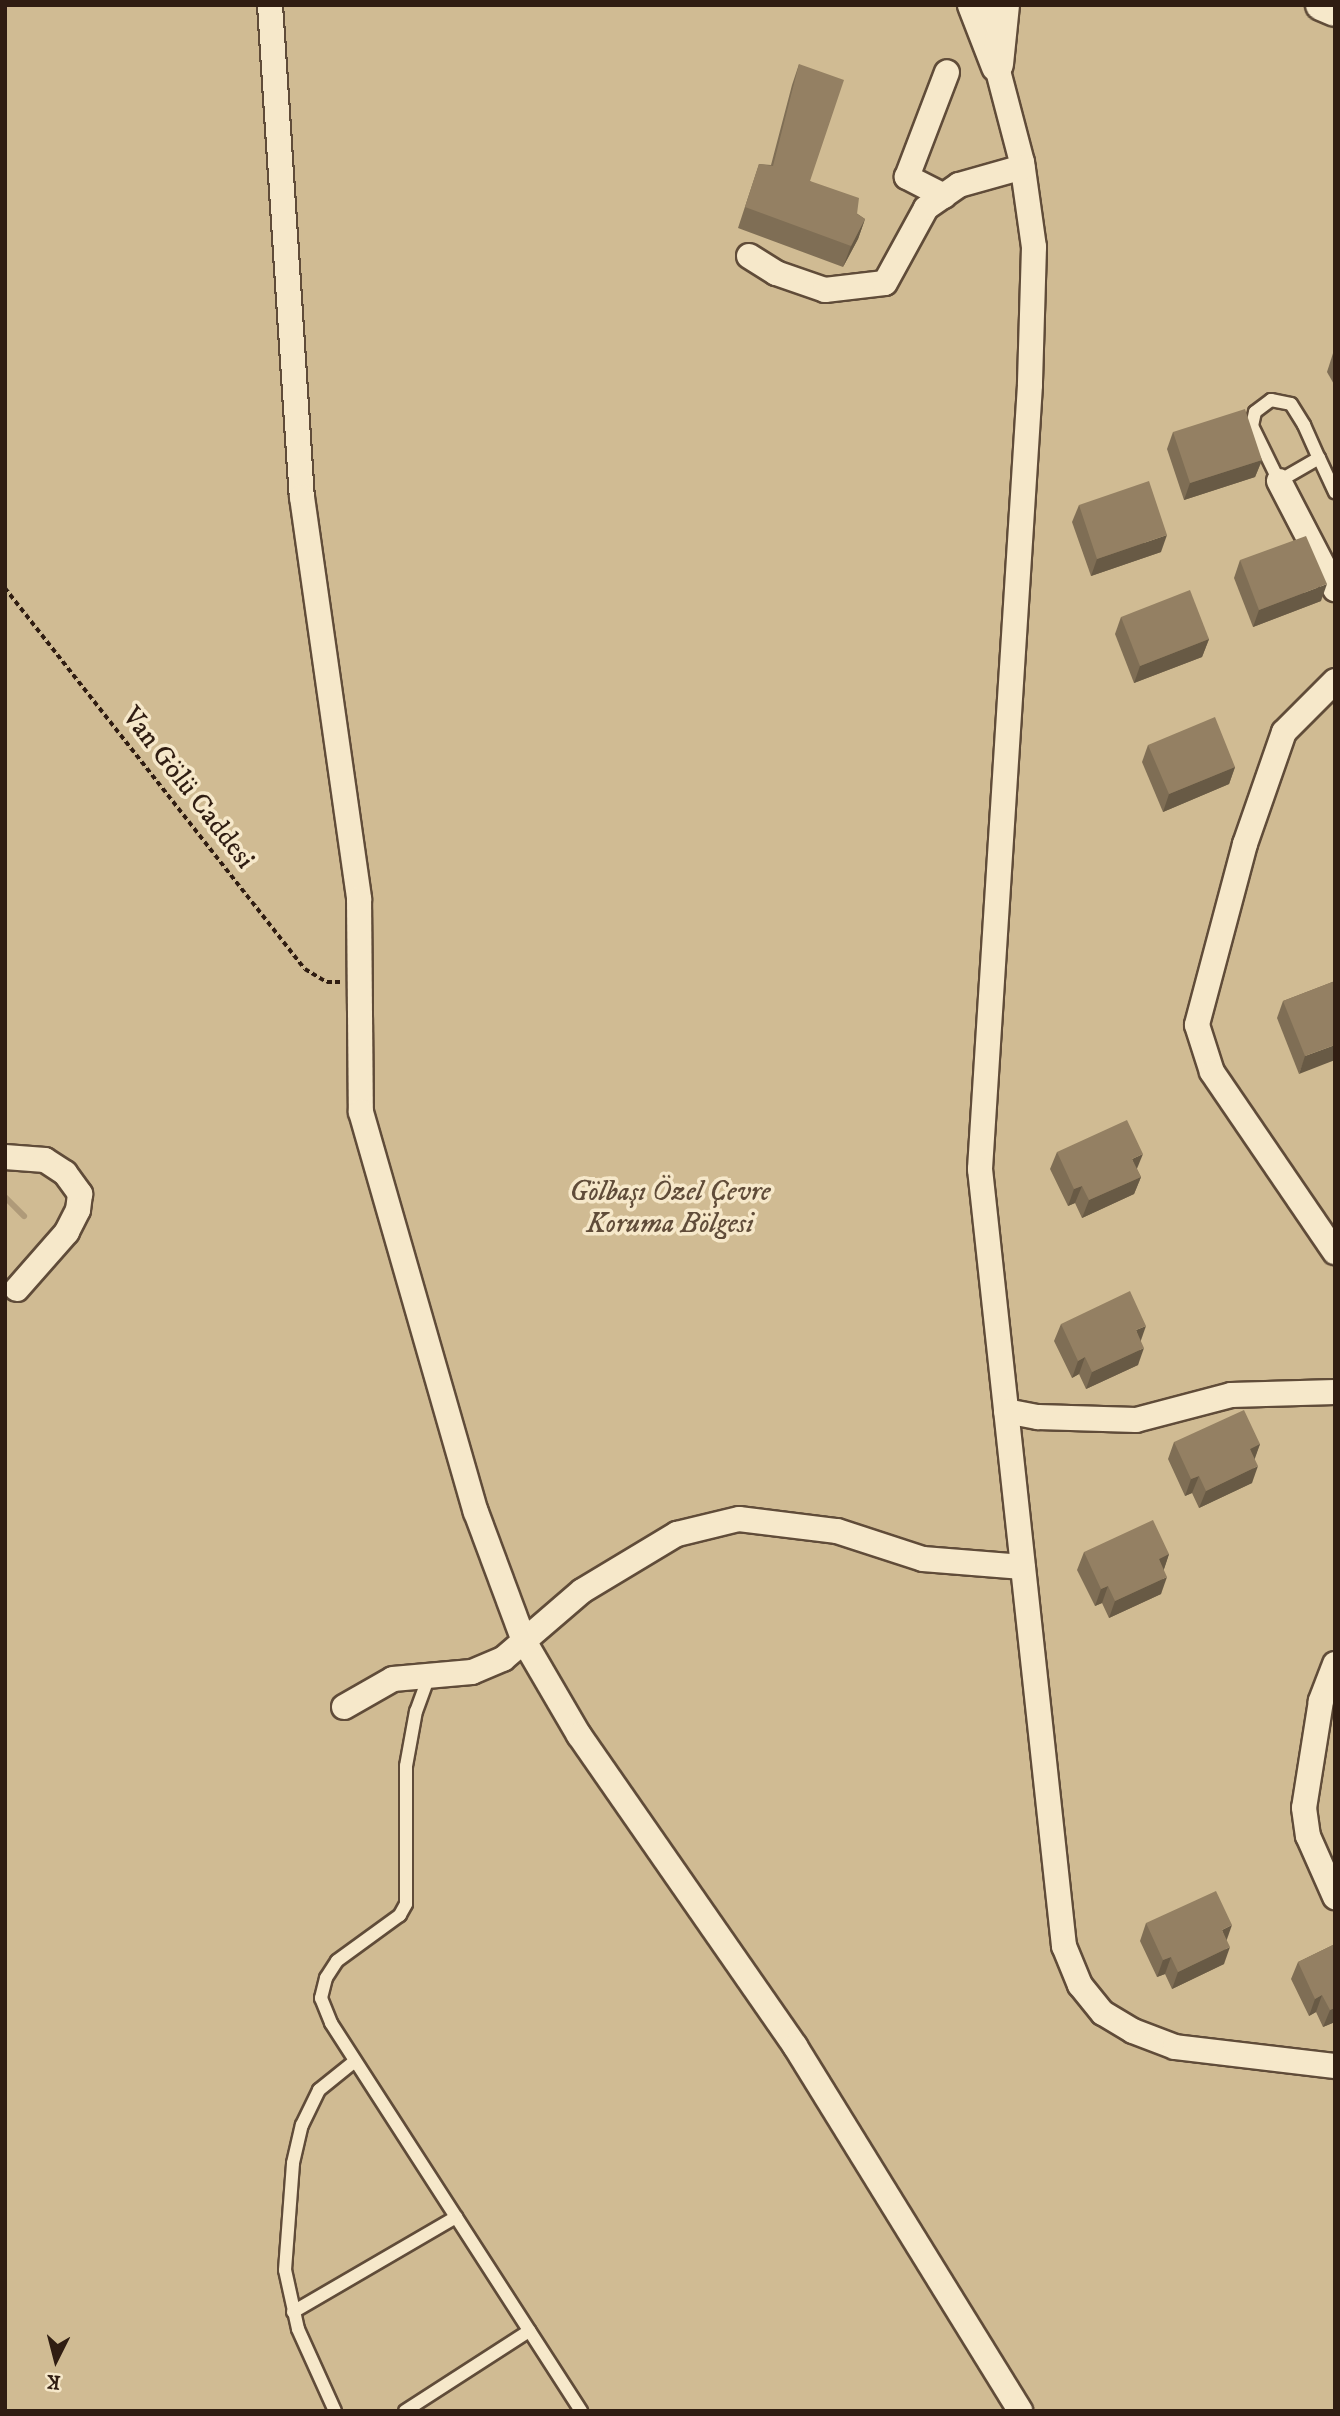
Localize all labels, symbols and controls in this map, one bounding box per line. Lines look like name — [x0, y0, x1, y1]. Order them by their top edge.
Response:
street label: Van Gölü Caddesi — [114, 700, 262, 876]
park label: Gölbaşı Özel Çevre Koruma Bölgesi — [569, 1175, 771, 1241]
north arrow — [21, 2325, 91, 2395]
text: K — [46, 2369, 62, 2394]

